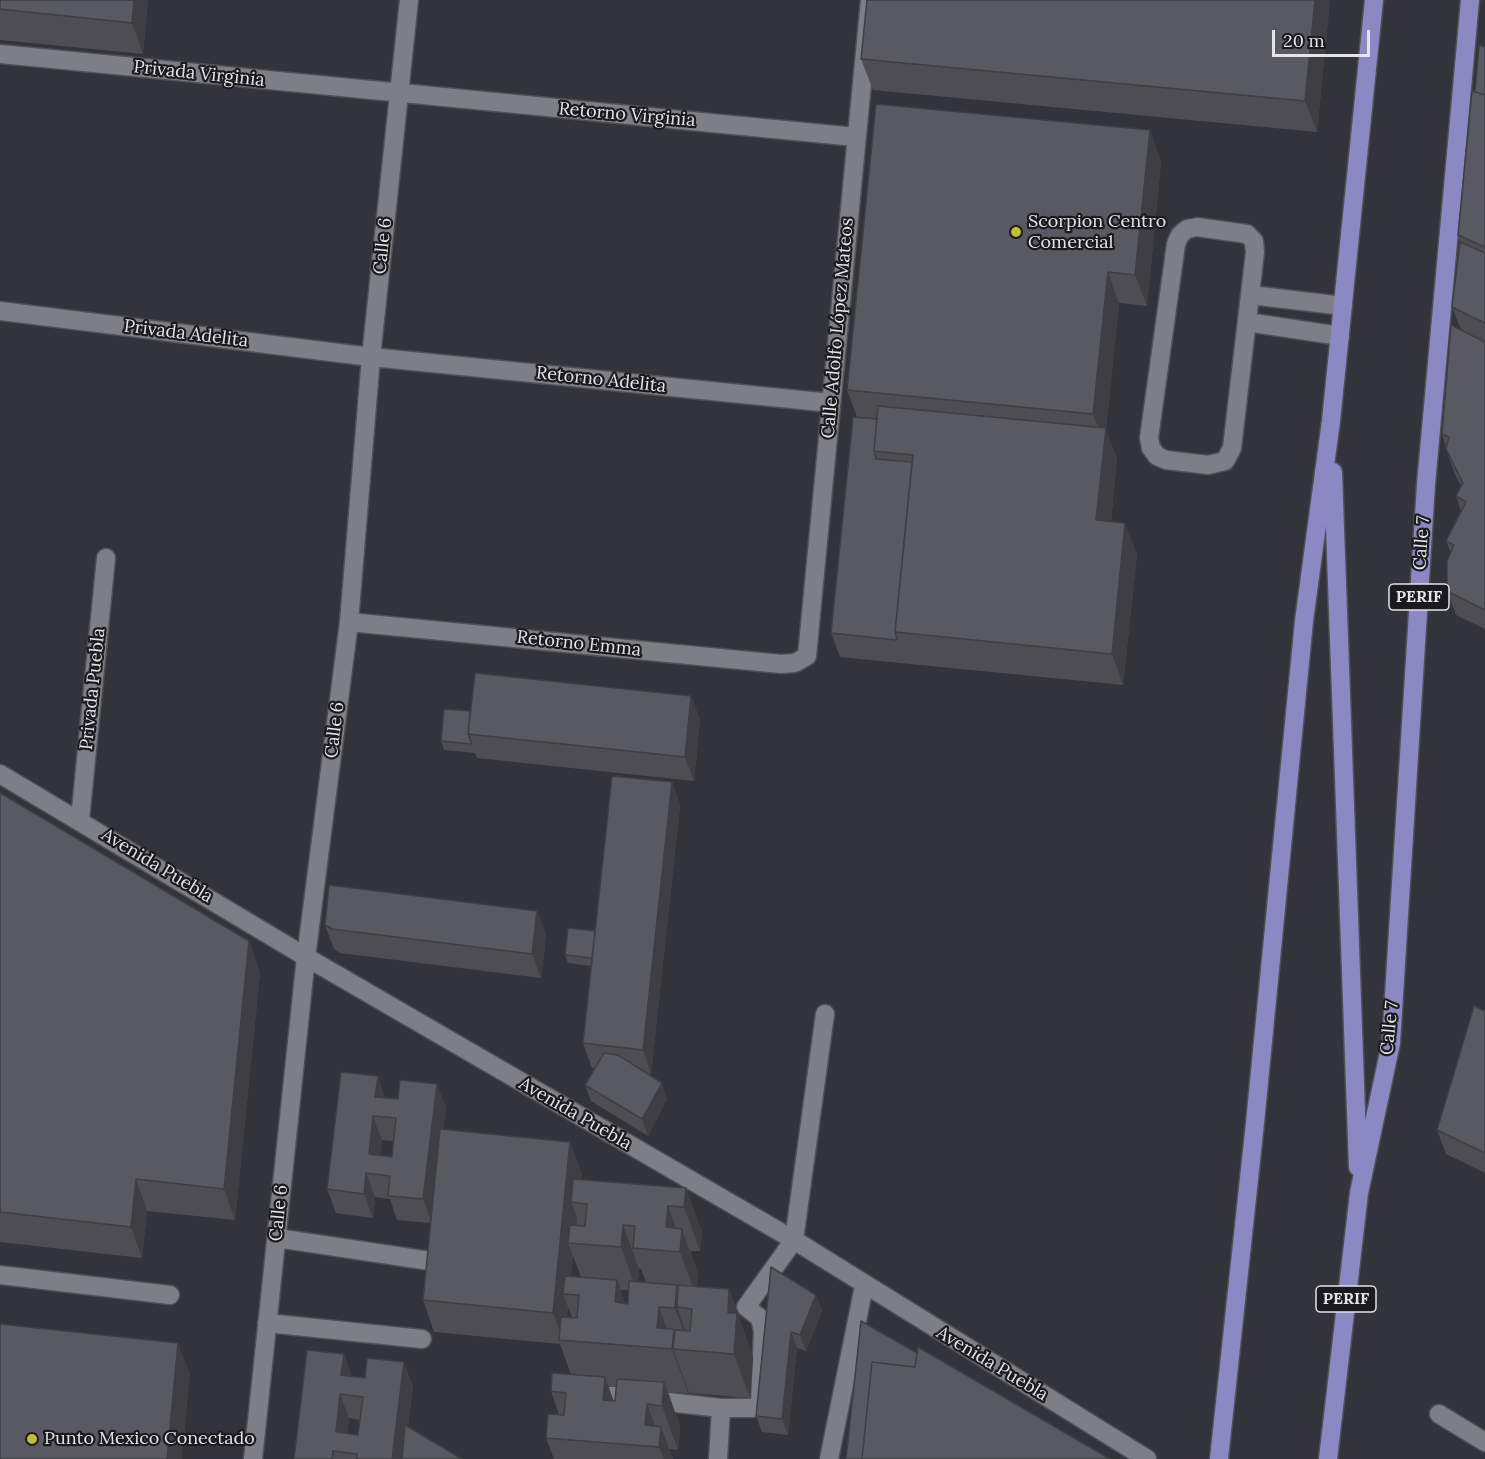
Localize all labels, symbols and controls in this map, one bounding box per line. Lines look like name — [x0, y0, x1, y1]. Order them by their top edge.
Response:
scale bar — [1275, 18, 1372, 56]
text: 20 m — [1283, 29, 1325, 52]
street label: Privada Virginia — [132, 56, 266, 92]
street label: Retorno Virginia — [558, 98, 696, 132]
place label: Scorpion Centro Comercial — [1028, 211, 1166, 254]
street label: Calle 6 — [369, 217, 397, 275]
street label: Calle Adolfo López Mateos — [818, 217, 858, 439]
marker: Scorpion Centro Comercial — [1009, 225, 1023, 239]
street label: Privada Adelita — [123, 316, 249, 352]
street label: Retorno Adelita — [535, 362, 667, 398]
street label: Calle 7 — [1409, 515, 1435, 571]
road number: PERIF — [1389, 584, 1449, 610]
street label: Privada Puebla — [76, 627, 110, 751]
street label: Retorno Emma — [516, 627, 642, 661]
street label: Calle 6 — [321, 701, 349, 759]
street label: Avenida Puebla — [97, 824, 217, 908]
street label: Calle 7 — [1376, 1000, 1404, 1056]
street label: Avenida Puebla — [515, 1073, 635, 1155]
street label: Calle 6 — [265, 1184, 293, 1242]
road number: PERIF — [1316, 1286, 1376, 1312]
street label: Avenida Puebla — [932, 1322, 1052, 1406]
place label: Punto Mexico Conectado — [44, 1428, 255, 1450]
marker: Punto Mexico Conectado — [25, 1432, 39, 1446]

